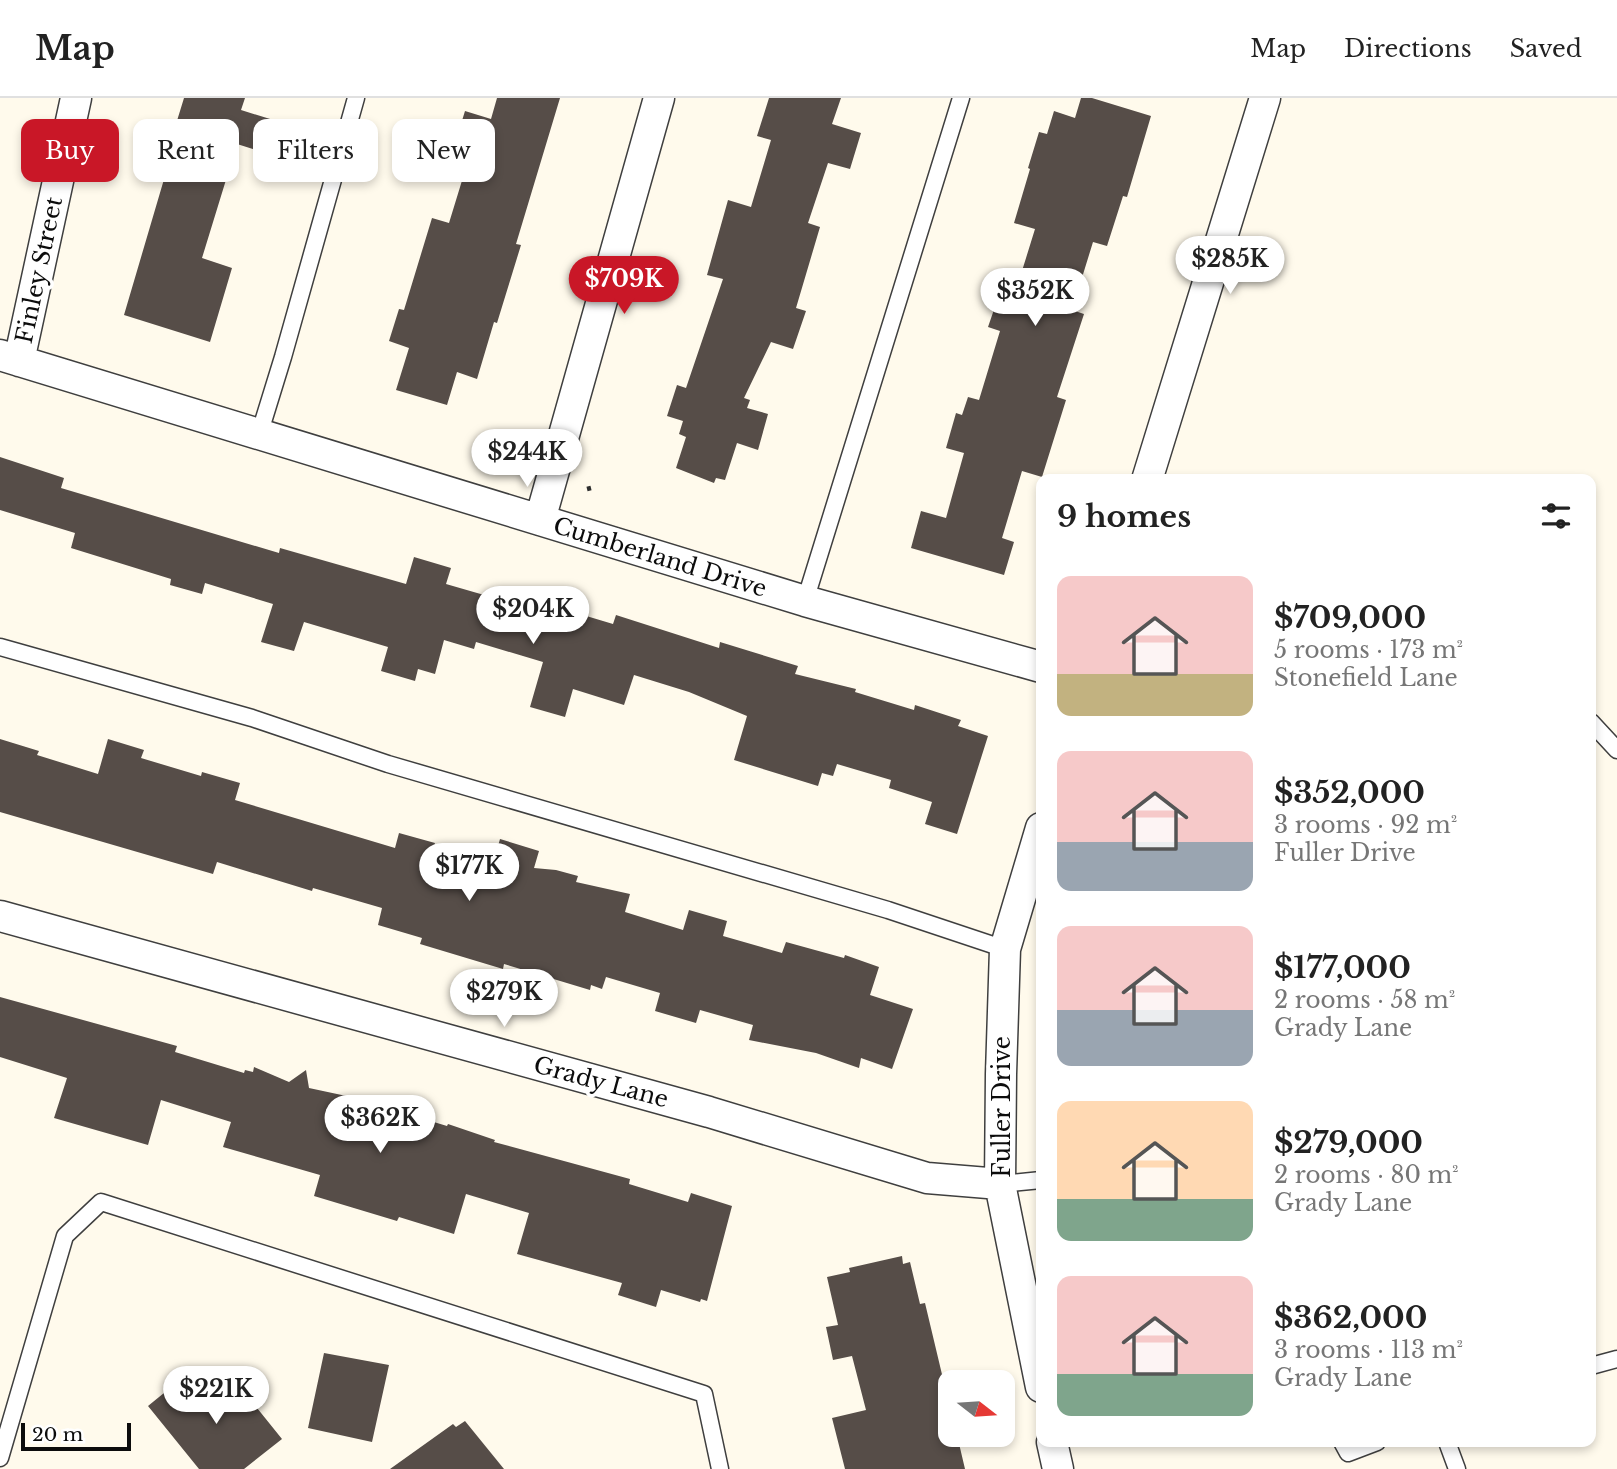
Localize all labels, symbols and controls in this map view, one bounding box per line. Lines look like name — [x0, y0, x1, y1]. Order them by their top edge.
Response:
text: Map — [35, 28, 115, 69]
text: Map — [1250, 34, 1306, 63]
text: Directions — [1344, 34, 1472, 63]
text: Saved — [1510, 34, 1582, 63]
chip: Buy — [21, 119, 119, 182]
chip: Rent — [133, 119, 239, 182]
chip: Filters — [253, 119, 378, 182]
chip: New — [392, 119, 495, 182]
street label: Finley Street — [10, 194, 68, 346]
pin: $285K — [1181, 236, 1279, 296]
text: $285K — [1192, 245, 1268, 273]
pin: $709K — [575, 256, 673, 316]
text: $709K — [585, 265, 663, 293]
pin: $352K — [986, 268, 1084, 328]
text: $352K — [996, 277, 1074, 305]
pin: $244K — [478, 430, 576, 489]
text: $244K — [487, 438, 567, 466]
icon: filters — [1537, 497, 1575, 535]
text: 9 homes — [1057, 498, 1191, 535]
street label: Cumberland Drive — [550, 511, 770, 603]
pin: $204K — [484, 587, 582, 646]
text: $204K — [492, 595, 574, 623]
text: $709,000 — [1274, 599, 1426, 636]
icon: home — [1113, 604, 1197, 688]
text: 5 rooms · 173 m² — [1274, 636, 1463, 664]
text: Stonefield Lane — [1274, 664, 1458, 692]
text: $352,000 — [1274, 774, 1425, 811]
icon: home — [1113, 779, 1197, 863]
text: 3 rooms · 92 m² — [1274, 811, 1457, 839]
text: Fuller Drive — [1274, 839, 1416, 867]
pin: $177K — [420, 844, 518, 903]
text: $177K — [435, 852, 503, 880]
text: $177,000 — [1274, 949, 1411, 986]
icon: home — [1113, 954, 1197, 1038]
pin: $279K — [455, 970, 553, 1029]
text: $279K — [466, 978, 542, 1006]
text: 2 rooms · 58 m² — [1274, 986, 1455, 1014]
text: Grady Lane — [1274, 1014, 1412, 1042]
street label: Fuller Drive — [988, 1036, 1016, 1178]
street label: Grady Lane — [531, 1051, 671, 1113]
pin: $362K — [331, 1096, 429, 1155]
text: $362K — [341, 1104, 419, 1132]
text: $279,000 — [1274, 1124, 1423, 1161]
icon: home — [1113, 1129, 1197, 1213]
text: 2 rooms · 80 m² — [1274, 1161, 1459, 1189]
text: Grady Lane — [1274, 1189, 1412, 1217]
text: $362,000 — [1274, 1299, 1427, 1336]
icon: home — [1113, 1304, 1197, 1388]
text: 3 rooms · 113 m² — [1274, 1336, 1463, 1364]
text: Grady Lane — [1274, 1364, 1412, 1392]
pin: $221K — [167, 1366, 265, 1426]
north arrow — [938, 1370, 1015, 1447]
map controls — [938, 1370, 1015, 1447]
text: $221K — [179, 1375, 253, 1403]
scale bar — [21, 1420, 131, 1452]
text: 20 m — [32, 1423, 83, 1446]

